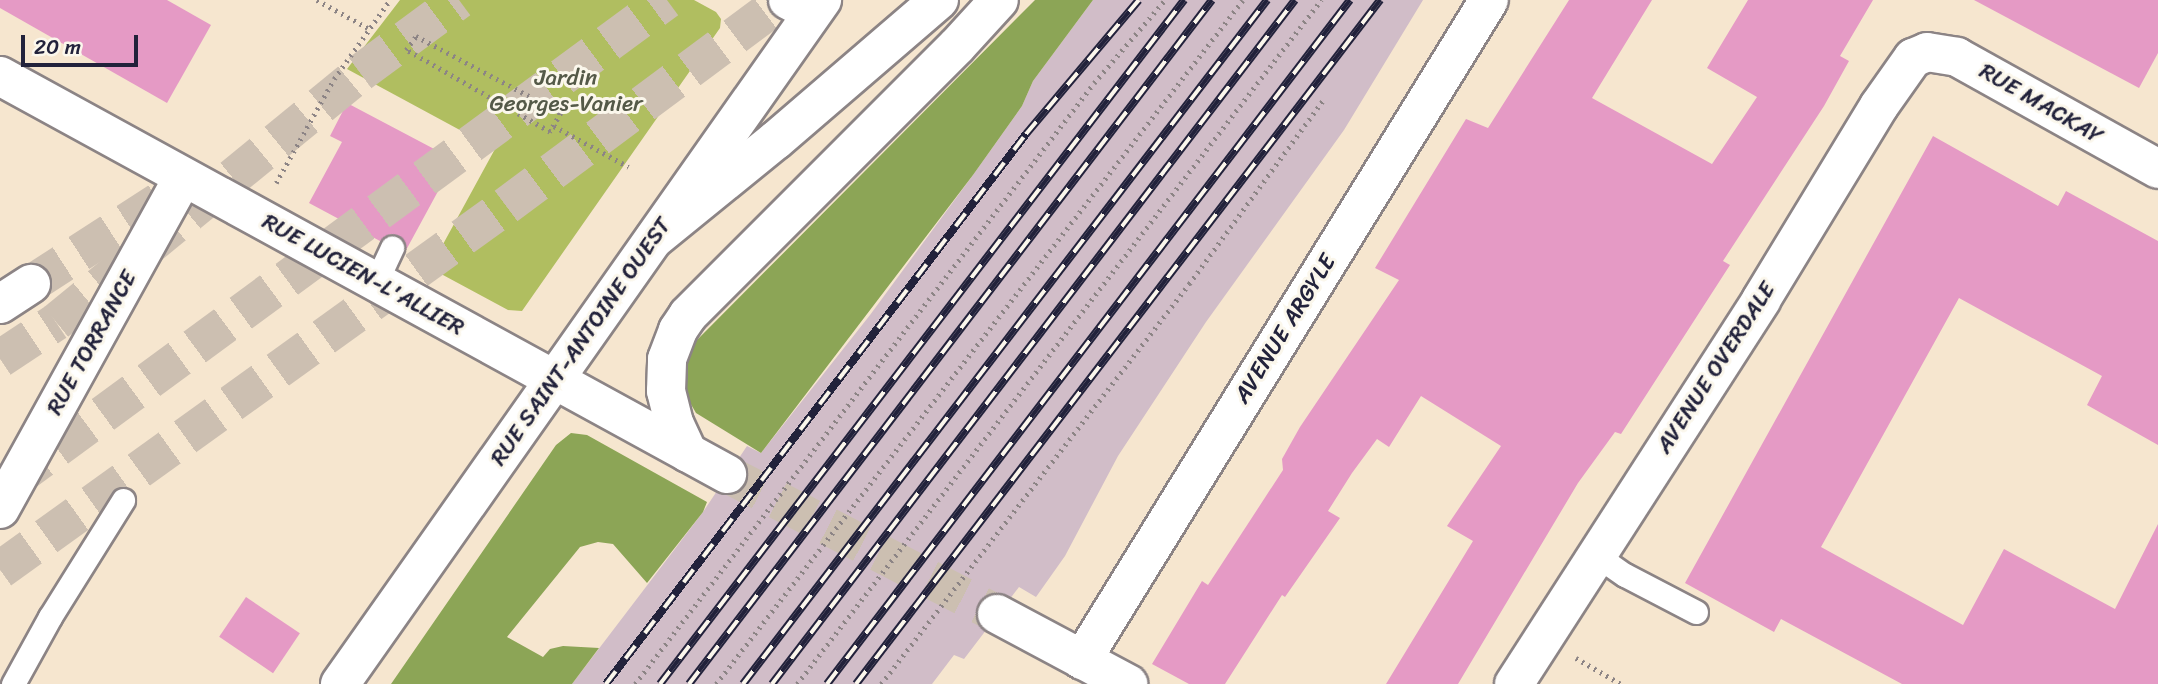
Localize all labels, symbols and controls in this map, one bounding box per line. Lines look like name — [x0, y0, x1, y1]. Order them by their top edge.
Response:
scale bar — [24, 21, 142, 65]
text: 20 m — [34, 28, 81, 66]
street label: RUE MACKAY — [1974, 58, 2108, 150]
park label: Jardin Georges-Vanier — [490, 64, 642, 118]
street label: RUE LUCIEN-L'ALLIER — [258, 209, 468, 341]
street label: RUE SAINT-ANTOINE OUEST — [486, 214, 676, 470]
street label: AVENUE ARGYLE — [1228, 249, 1342, 409]
street label: RUE TORRANCE — [41, 266, 143, 420]
street label: AVENUE OVERDALE — [1650, 277, 1782, 459]

